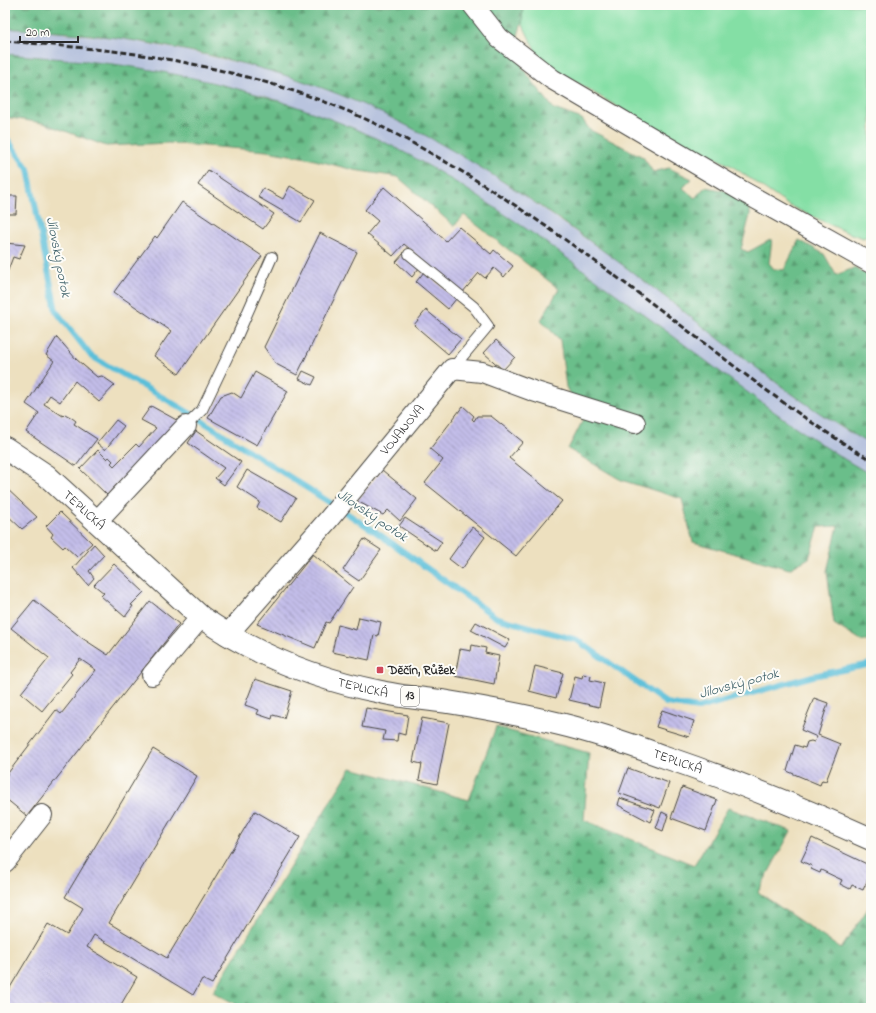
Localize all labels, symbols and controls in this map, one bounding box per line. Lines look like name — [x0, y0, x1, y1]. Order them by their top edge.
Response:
scale bar — [20, 18, 78, 44]
text: 20 m — [26, 24, 49, 42]
water label: Jílovský potok — [40, 215, 76, 300]
street label: VOJANOVA — [375, 400, 429, 460]
water label: Jílovský potok — [332, 484, 412, 548]
street label: TEPLICKÁ — [59, 486, 110, 534]
place label: Děčín, Růžek — [387, 661, 455, 680]
water label: Jílovský potok — [697, 663, 782, 705]
marker: Děčín, Růžek — [375, 665, 385, 675]
street label: TEPLICKÁ — [335, 672, 390, 703]
road number: 13 — [401, 686, 419, 706]
street label: TEPLICKÁ — [650, 744, 705, 779]

